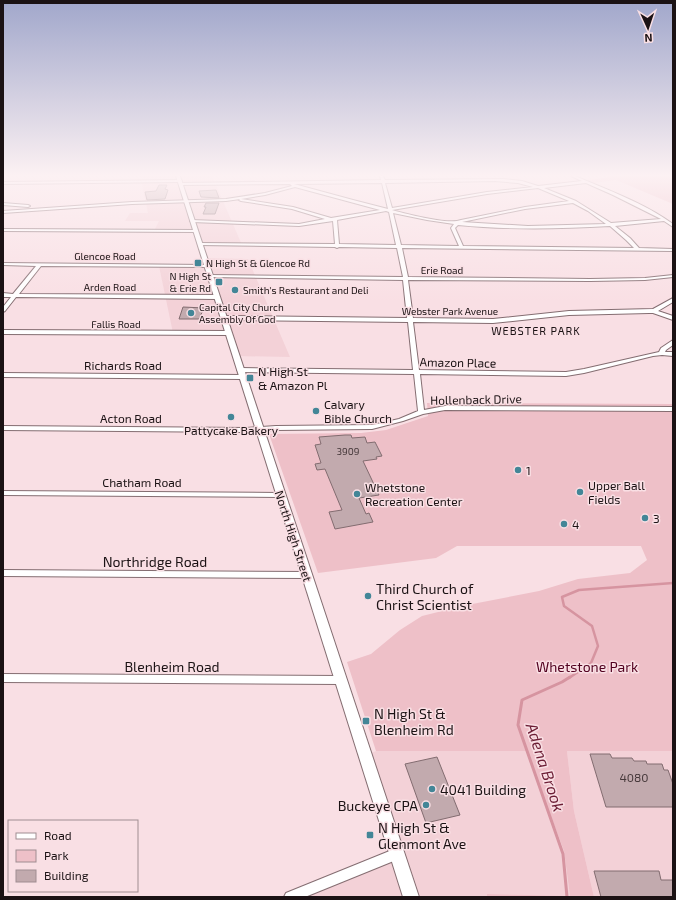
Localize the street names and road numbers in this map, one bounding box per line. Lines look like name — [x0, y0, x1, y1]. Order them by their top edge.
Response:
street label: Glencoe Road — [74, 250, 136, 262]
street label: Erie Road — [421, 264, 463, 276]
street label: Arden Road — [84, 281, 136, 293]
street label: Webster Park Avenue — [402, 305, 498, 317]
street label: Fallis Road — [91, 318, 141, 330]
street label: Amazon Place — [420, 354, 496, 370]
street label: Richards Road — [84, 358, 162, 372]
street label: Hollenback Drive — [430, 391, 522, 407]
street label: Acton Road — [100, 411, 162, 425]
street label: Chatham Road — [102, 475, 182, 489]
street label: North High Street — [273, 489, 315, 584]
street label: Northridge Road — [103, 553, 207, 570]
street label: Blenheim Road — [124, 658, 220, 675]

